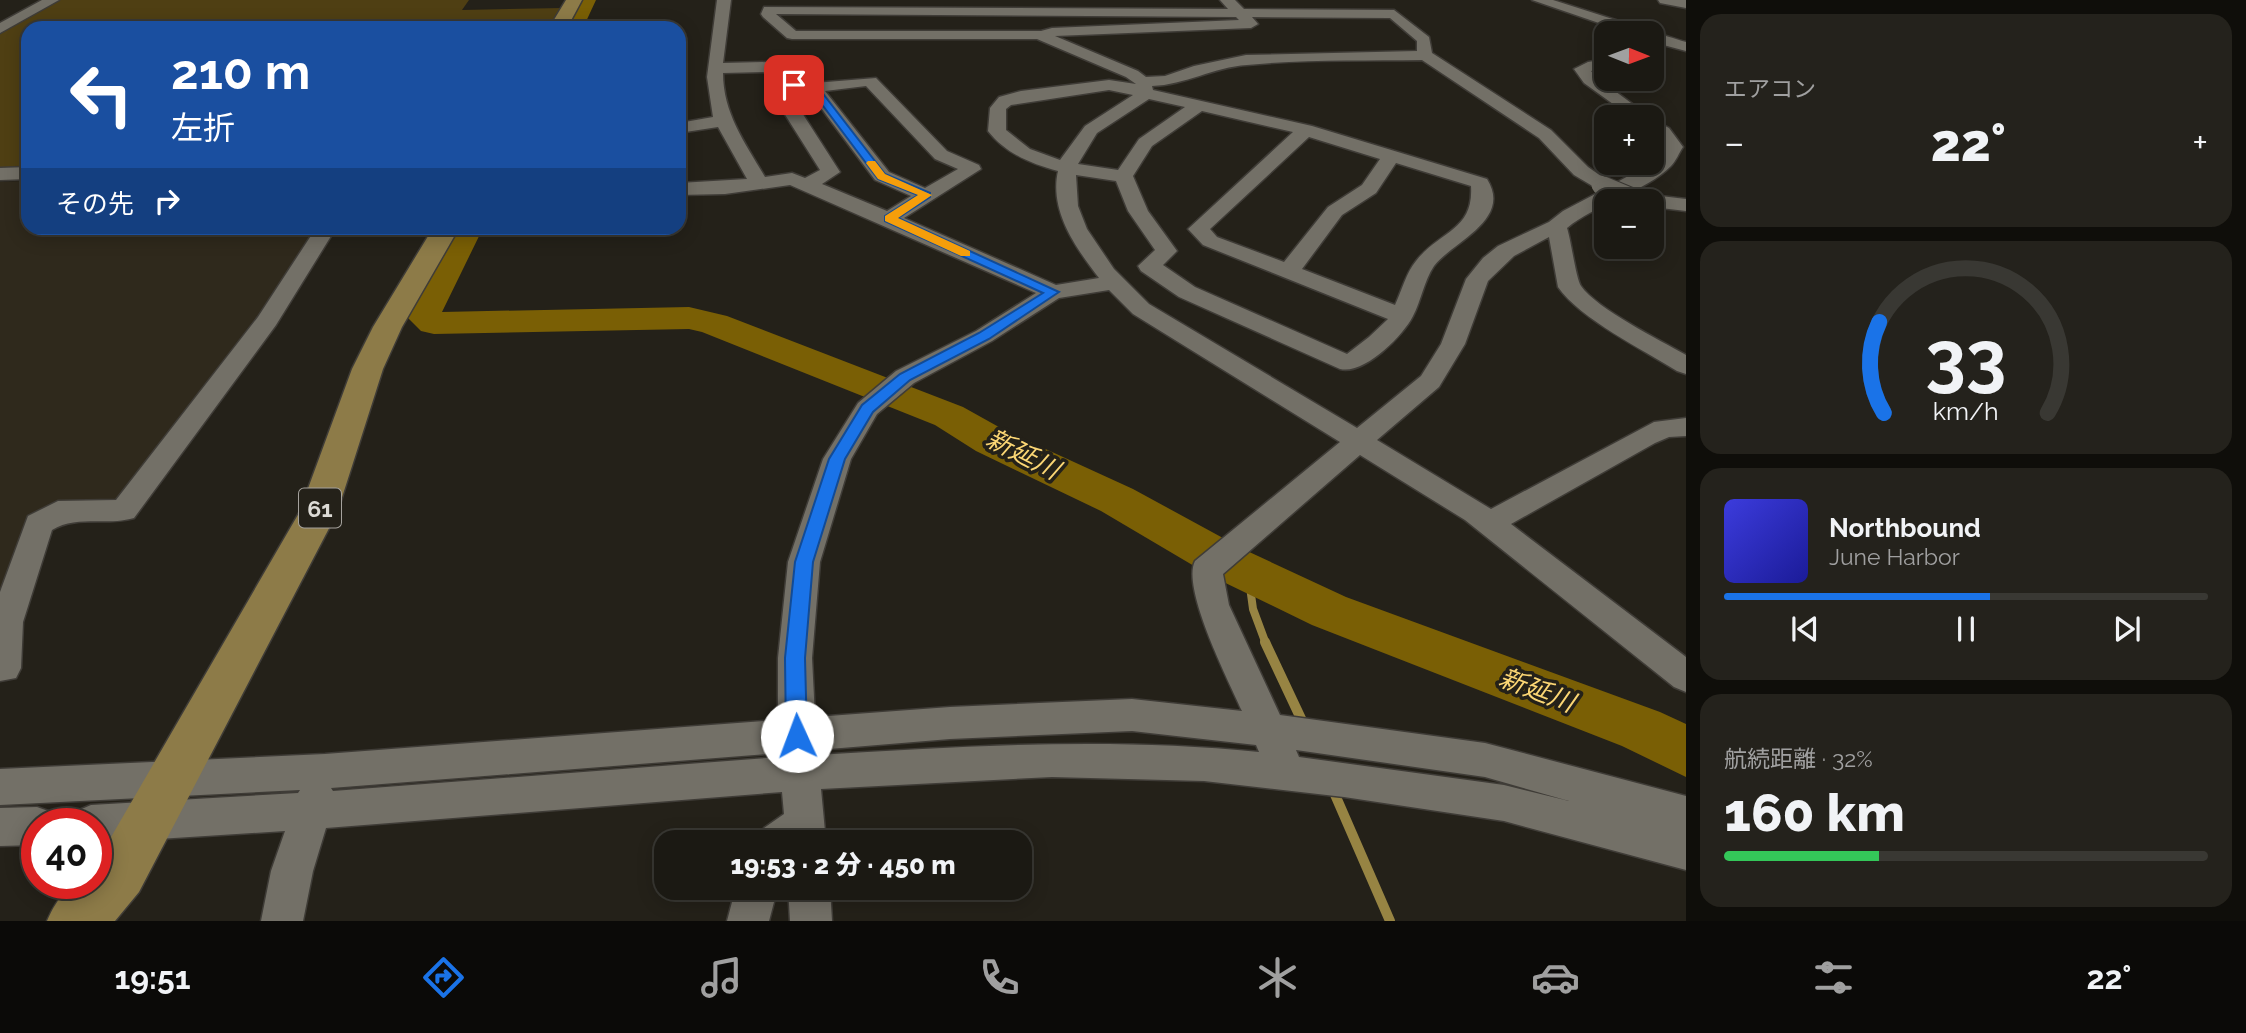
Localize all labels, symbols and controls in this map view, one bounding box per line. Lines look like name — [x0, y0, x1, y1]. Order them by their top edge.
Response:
north arrow — [1594, 21, 1664, 91]
map controls — [1594, 21, 1664, 259]
text: 210 m — [171, 43, 310, 100]
icon: left — [56, 49, 147, 140]
pin — [764, 55, 824, 115]
icon: arrive — [775, 66, 813, 104]
text: エアコン — [1724, 75, 1816, 102]
button: + — [1594, 105, 1664, 175]
text: 左折 — [171, 109, 235, 146]
text: 22° — [1931, 112, 2006, 173]
text: − — [1724, 120, 1744, 165]
text: + — [2192, 120, 2208, 165]
icon: right — [148, 182, 186, 220]
text: その先 — [56, 189, 134, 219]
button: − — [1594, 189, 1664, 259]
text: 33 — [1925, 316, 2007, 401]
text: km/h — [1933, 396, 1999, 426]
water label: 新延川 — [981, 423, 1067, 486]
road number: 61 — [299, 488, 341, 528]
text: Northbound — [1829, 513, 1981, 543]
text: June Harbor — [1829, 543, 1960, 570]
icon: previous — [1786, 610, 1824, 648]
icon: pause — [1947, 610, 1985, 648]
icon: next — [2108, 610, 2146, 648]
water label: 新延川 — [1495, 662, 1582, 719]
position arrow — [760, 699, 834, 773]
text: 航続距離 · 32% — [1724, 745, 1873, 772]
text: 160 km — [1724, 782, 1905, 843]
speed limit sign: 40 — [21, 808, 112, 899]
text: 19:53 · 2 分 · 450 m — [731, 850, 955, 880]
icon: directions — [419, 953, 468, 1002]
icon: music — [697, 953, 746, 1002]
icon: phone — [975, 953, 1024, 1002]
icon: climate — [1253, 953, 1302, 1002]
icon: car — [1531, 953, 1580, 1002]
icon: filters — [1809, 953, 1858, 1002]
text: 19:51 — [114, 959, 191, 996]
text: 22° — [2086, 959, 2131, 996]

